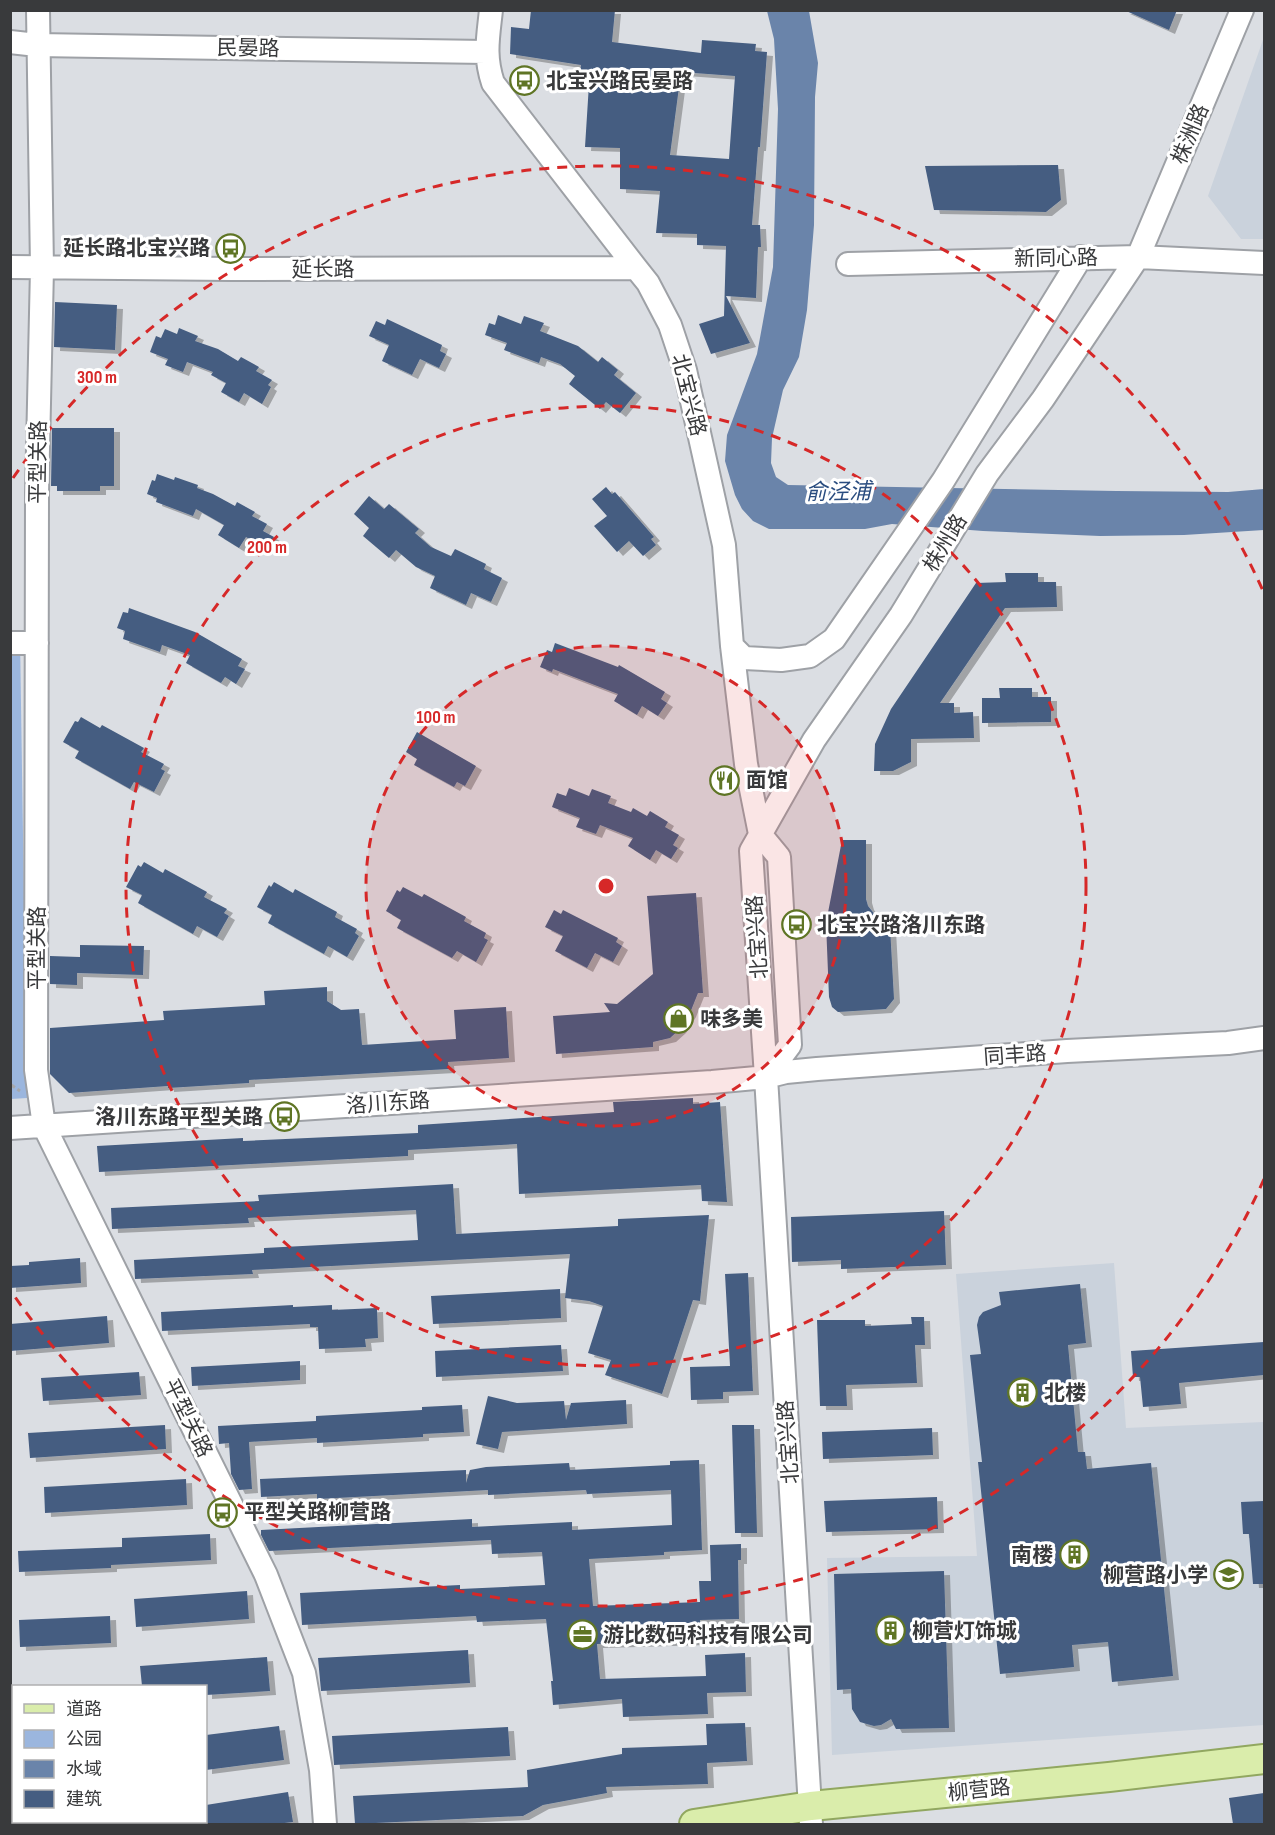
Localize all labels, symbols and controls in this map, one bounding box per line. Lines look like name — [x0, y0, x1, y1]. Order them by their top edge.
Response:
street label: 民晏路 — [216, 35, 280, 62]
bus stop icon: 北宝兴路民晏路 — [509, 65, 541, 97]
place label: 北宝兴路民晏路 — [546, 69, 693, 94]
street label: 株洲路 — [1167, 100, 1214, 168]
bus stop icon: 延长路北宝兴路 — [215, 232, 247, 264]
place label: 延长路北宝兴路 — [63, 236, 210, 261]
street label: 新同心路 — [1014, 245, 1098, 272]
street label: 延长路 — [292, 257, 355, 282]
street label: 北宝兴路 — [666, 351, 711, 439]
text: 300 m — [77, 367, 117, 388]
street label: 平型关路 — [25, 420, 52, 504]
water label: 俞泾浦 — [805, 478, 874, 507]
street label: 株州路 — [918, 510, 972, 577]
text: 200 m — [247, 537, 287, 558]
text: 100 m — [417, 707, 456, 728]
restaurant icon: 面馆 — [709, 764, 741, 796]
place label: 面馆 — [746, 768, 788, 793]
centre of rings — [596, 876, 616, 896]
street label: 北宝兴路 — [742, 894, 773, 980]
street label: 平型关路 — [25, 906, 50, 990]
bus stop icon: 北宝兴路洛川东路 — [780, 909, 812, 941]
place label: 北宝兴路洛川东路 — [817, 913, 985, 938]
shop icon: 味多美 — [663, 1003, 695, 1035]
place label: 味多美 — [700, 1007, 763, 1032]
street label: 同丰路 — [983, 1041, 1047, 1070]
street label: 洛川东路 — [345, 1088, 431, 1119]
bus stop icon: 洛川东路平型关路 — [268, 1101, 300, 1133]
place label: 洛川东路平型关路 — [95, 1105, 263, 1130]
street label: 平型关路 — [158, 1375, 217, 1461]
building icon: 北楼 — [1007, 1377, 1039, 1409]
place label: 北楼 — [1044, 1381, 1086, 1406]
street label: 北宝兴路 — [773, 1399, 804, 1485]
bus stop icon: 平型关路柳营路 — [207, 1496, 239, 1528]
place label: 平型关路柳营路 — [244, 1500, 391, 1525]
building icon: 南楼 — [1058, 1539, 1090, 1571]
place label: 南楼 — [1011, 1543, 1053, 1568]
school or university icon: 柳营路小学 — [1213, 1559, 1245, 1591]
place label: 柳营路小学 — [1103, 1563, 1208, 1588]
building icon: 柳营灯饰城 — [875, 1615, 907, 1647]
office icon: 游比数码科技有限公司 — [566, 1619, 598, 1651]
place label: 柳营灯饰城 — [912, 1619, 1017, 1644]
place label: 游比数码科技有限公司 — [603, 1623, 813, 1648]
legend — [12, 1685, 207, 1823]
text: 道路 — [66, 1699, 102, 1720]
text: 公园 — [66, 1729, 102, 1750]
text: 水域 — [66, 1759, 102, 1780]
street label: 柳营路 — [946, 1775, 1012, 1806]
text: 建筑 — [66, 1789, 102, 1810]

